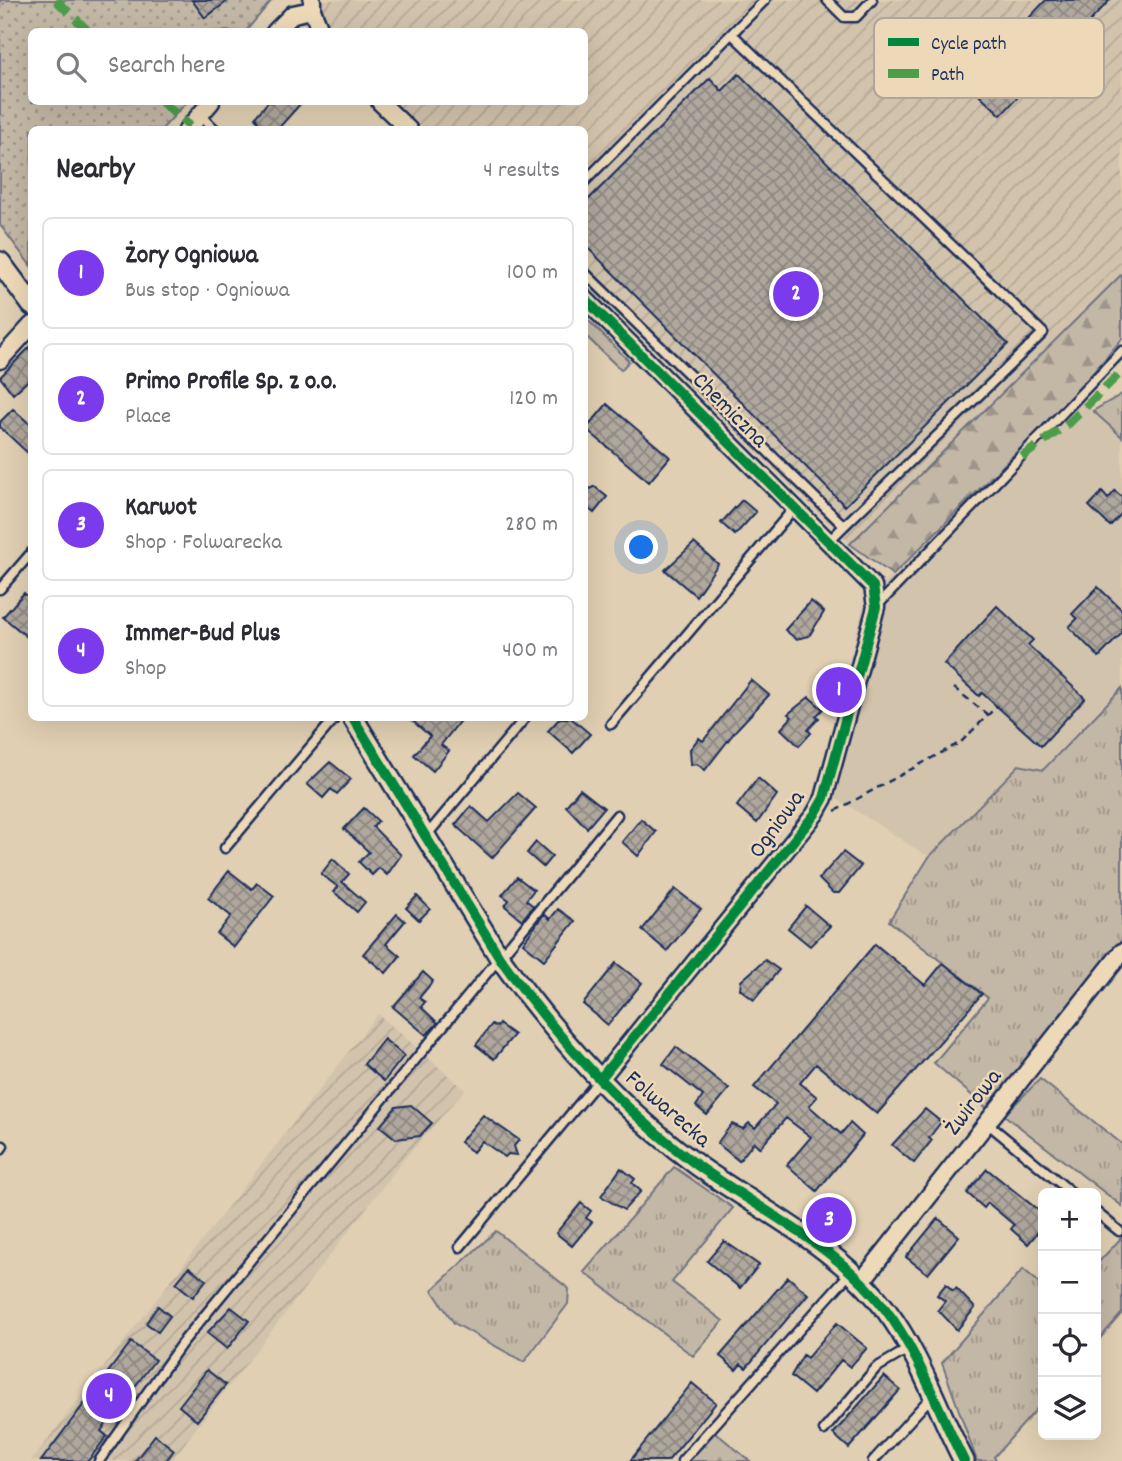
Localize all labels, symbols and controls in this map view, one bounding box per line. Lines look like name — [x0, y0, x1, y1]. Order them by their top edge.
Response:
legend — [874, 18, 1104, 98]
search box — [28, 28, 588, 105]
text: Cycle path — [931, 32, 1006, 59]
icon: search — [52, 48, 90, 86]
text: Search here — [108, 48, 226, 85]
text: Path — [931, 63, 964, 90]
text: Nearby — [56, 150, 134, 193]
text: 4 results — [483, 155, 560, 188]
text: Żory Ogniowa — [125, 238, 258, 275]
text: 1 — [78, 257, 84, 290]
text: 100 m — [507, 257, 558, 290]
pin: 2 — [773, 268, 819, 320]
text: Bus stop · Ogniowa — [125, 275, 290, 308]
text: Primo Profile Sp. z o.o. — [125, 364, 337, 401]
street label: Chemiczna — [683, 365, 775, 457]
text: 2 — [76, 383, 86, 416]
text: 120 m — [509, 383, 558, 416]
text: Place — [125, 401, 171, 434]
text: Karwot — [125, 490, 197, 527]
text: 3 — [76, 509, 86, 542]
text: 280 m — [505, 509, 558, 542]
text: Shop · Folwarecka — [125, 527, 282, 560]
your location — [624, 530, 658, 564]
text: Immer-Bud Plus — [125, 616, 281, 653]
text: 4 — [76, 635, 86, 668]
text: 400 m — [502, 635, 558, 668]
text: Shop — [125, 653, 167, 686]
pin: 1 — [816, 664, 862, 716]
street label: Ogniowa — [742, 783, 815, 866]
street label: Żwirowa — [937, 1062, 1012, 1144]
street label: Folwarecka — [617, 1063, 718, 1157]
map controls — [1038, 1188, 1101, 1440]
button: + — [1038, 1188, 1101, 1251]
pin: 3 — [806, 1194, 852, 1246]
button: − — [1038, 1251, 1101, 1314]
button: locate — [1038, 1314, 1101, 1377]
pin: 4 — [86, 1370, 132, 1422]
button: layers — [1038, 1377, 1101, 1440]

